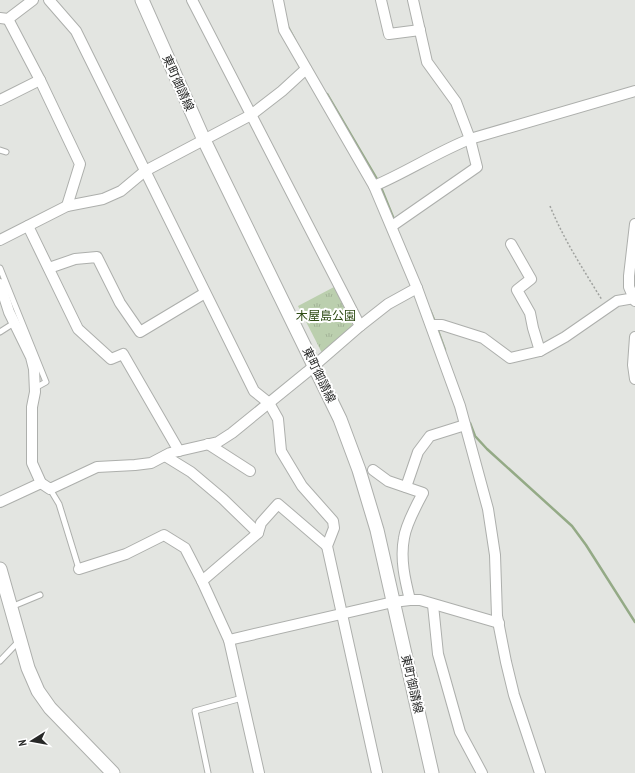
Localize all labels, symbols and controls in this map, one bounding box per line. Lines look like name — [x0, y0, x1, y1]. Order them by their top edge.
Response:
street label: 東町御請線 — [159, 52, 198, 113]
park label: 木屋島公園 — [296, 308, 356, 323]
street label: 東町御請線 — [300, 345, 339, 405]
street label: 東町御請線 — [398, 653, 427, 715]
north arrow — [12, 721, 52, 761]
text: N — [15, 739, 30, 747]

